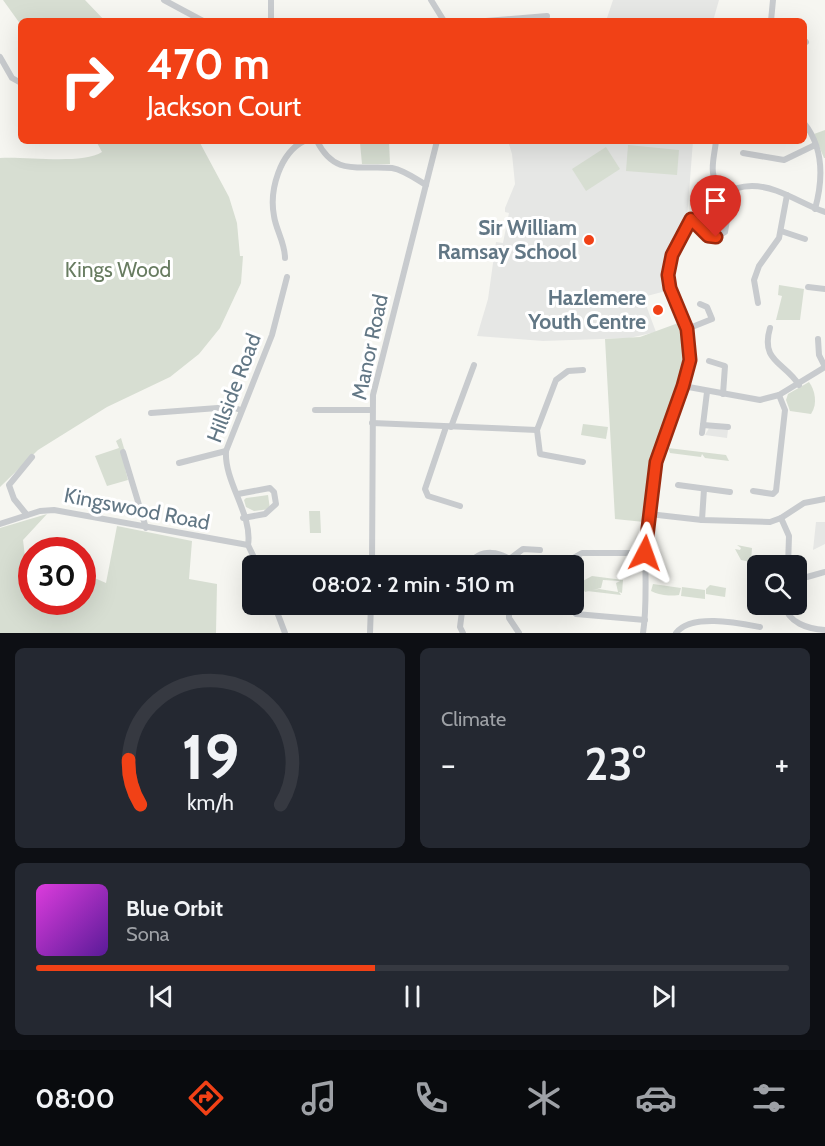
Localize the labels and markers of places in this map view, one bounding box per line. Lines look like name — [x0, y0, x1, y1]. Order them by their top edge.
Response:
pin — [690, 175, 741, 237]
place label: Sir William Ramsay School — [438, 215, 577, 264]
marker: Sir William Ramsay School — [582, 233, 596, 247]
place label: Hazlemere Youth Centre — [527, 285, 646, 334]
marker: Hazlemere Youth Centre — [651, 303, 665, 317]

